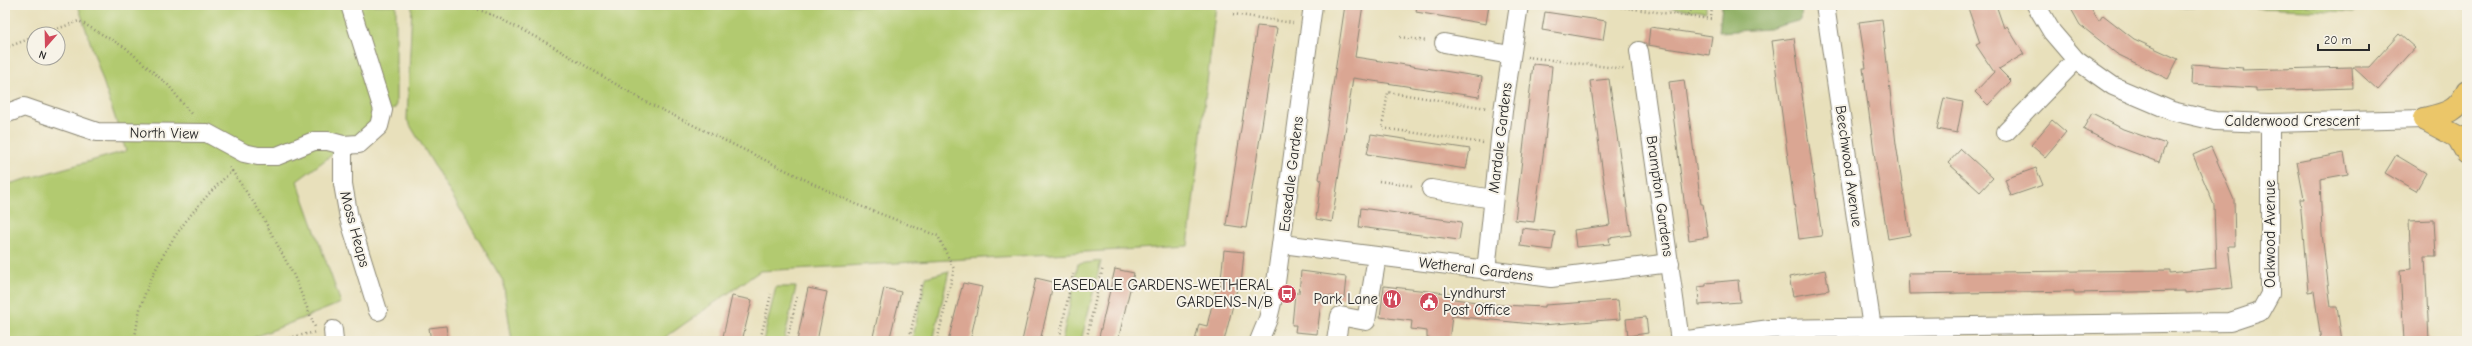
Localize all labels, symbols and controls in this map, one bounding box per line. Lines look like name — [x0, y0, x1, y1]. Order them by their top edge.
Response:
north arrow — [26, 26, 66, 66]
scale bar — [2318, 26, 2369, 52]
text: 20 m — [2324, 33, 2352, 47]
text: N — [37, 48, 48, 62]
street label: Mardale Gardens — [1484, 82, 1516, 194]
street label: Beechwood Avenue — [1832, 104, 1867, 229]
street label: Calderwood Crescent — [2224, 112, 2360, 130]
street label: Easedale Gardens — [1275, 115, 1307, 233]
street label: North View — [129, 123, 199, 143]
street label: Brampton Gardens — [1643, 134, 1677, 258]
street label: Oakwood Avenue — [2261, 180, 2279, 288]
street label: Moss Heaps — [336, 189, 374, 269]
street label: Wetheral Gardens — [1418, 253, 1534, 285]
place label: EASEDALE GARDENS-WETHERAL GARDENS-N/B — [1053, 276, 1273, 311]
bus stop icon: EASEDALE GARDENS-WETHERAL GARDENS-N/B — [1276, 283, 1298, 305]
place label: Lyndhurst Post Office — [1443, 284, 1511, 319]
restaurant icon: Park Lane — [1381, 288, 1403, 310]
place label: Park Lane — [1313, 290, 1378, 308]
public building icon: Lyndhurst Post Office — [1418, 291, 1440, 313]

